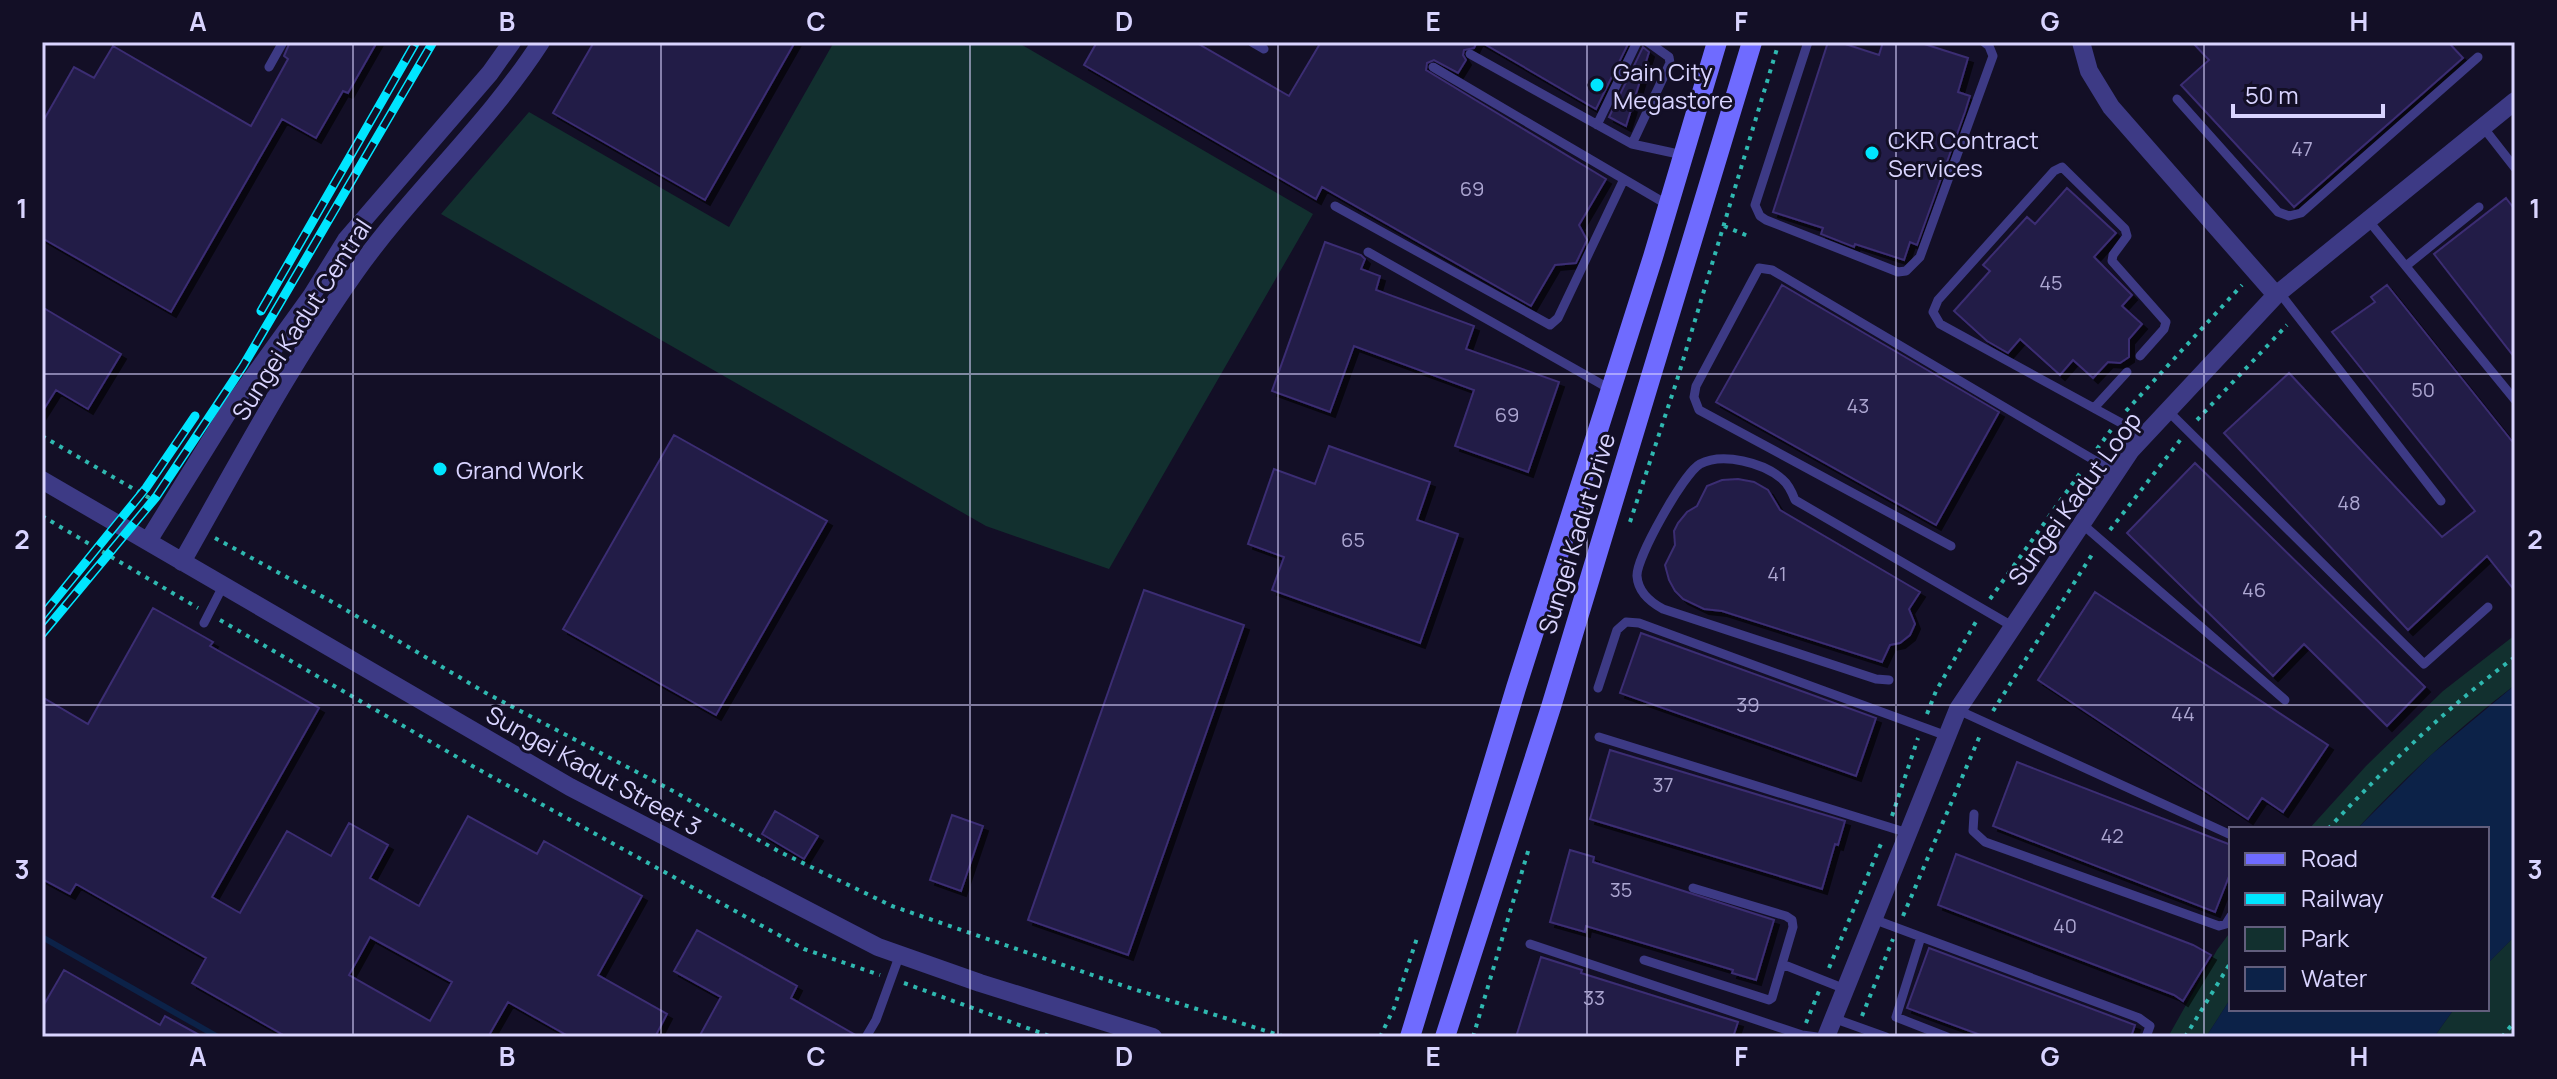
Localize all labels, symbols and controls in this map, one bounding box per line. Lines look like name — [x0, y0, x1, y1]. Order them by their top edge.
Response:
text: A — [189, 3, 207, 39]
text: B — [499, 3, 515, 39]
text: C — [806, 3, 826, 39]
text: D — [1115, 3, 1133, 39]
text: E — [1425, 3, 1441, 39]
text: F — [1734, 3, 1748, 39]
text: G — [2040, 3, 2060, 39]
text: H — [2350, 3, 2368, 39]
place label: Gain City Megastore — [1613, 55, 1733, 116]
scale bar — [2233, 68, 2383, 118]
marker: Gain City Megastore — [1588, 76, 1606, 94]
text: 50 m — [2245, 78, 2299, 111]
place label: CKR Contract Services — [1888, 123, 2039, 184]
house number: 47 — [2291, 135, 2313, 162]
marker: CKR Contract Services — [1863, 144, 1881, 162]
house number: 69 — [1460, 175, 1484, 202]
text: 1 — [16, 190, 28, 226]
text: 1 — [2529, 190, 2541, 226]
street label: Sungei Kadut Central — [223, 212, 379, 426]
house number: 45 — [2039, 269, 2063, 296]
house number: 50 — [2411, 376, 2435, 403]
house number: 43 — [1847, 392, 1869, 419]
house number: 69 — [1495, 401, 1519, 428]
street label: Sungei Kadut Loop — [2000, 404, 2148, 592]
street label: Sungei Kadut Drive — [1530, 428, 1622, 638]
place label: Grand Work — [456, 453, 584, 486]
marker: Grand Work — [431, 460, 449, 478]
house number: 48 — [2337, 489, 2361, 516]
text: 2 — [14, 521, 30, 557]
text: 2 — [2527, 521, 2543, 557]
house number: 65 — [1341, 526, 1365, 553]
house number: 41 — [1767, 560, 1787, 587]
house number: 46 — [2242, 576, 2266, 603]
house number: 39 — [1736, 691, 1760, 718]
street label: Sungei Kadut Street 3 — [481, 697, 707, 843]
house number: 44 — [2171, 700, 2195, 727]
house number: 37 — [1652, 771, 1674, 798]
house number: 42 — [2100, 822, 2124, 849]
legend — [2229, 827, 2489, 1011]
text: Road — [2301, 841, 2358, 874]
text: 3 — [14, 851, 30, 887]
text: 3 — [2527, 851, 2543, 887]
house number: 35 — [1610, 876, 1632, 903]
text: Railway — [2301, 881, 2384, 914]
house number: 40 — [2053, 912, 2077, 939]
text: Park — [2301, 921, 2350, 954]
text: Water — [2301, 961, 2368, 994]
house number: 33 — [1583, 984, 1605, 1011]
text: A — [189, 1038, 207, 1074]
text: B — [499, 1038, 515, 1074]
text: C — [806, 1038, 826, 1074]
text: D — [1115, 1038, 1133, 1074]
text: E — [1425, 1038, 1441, 1074]
text: F — [1734, 1038, 1748, 1074]
text: G — [2040, 1038, 2060, 1074]
text: H — [2350, 1038, 2368, 1074]

